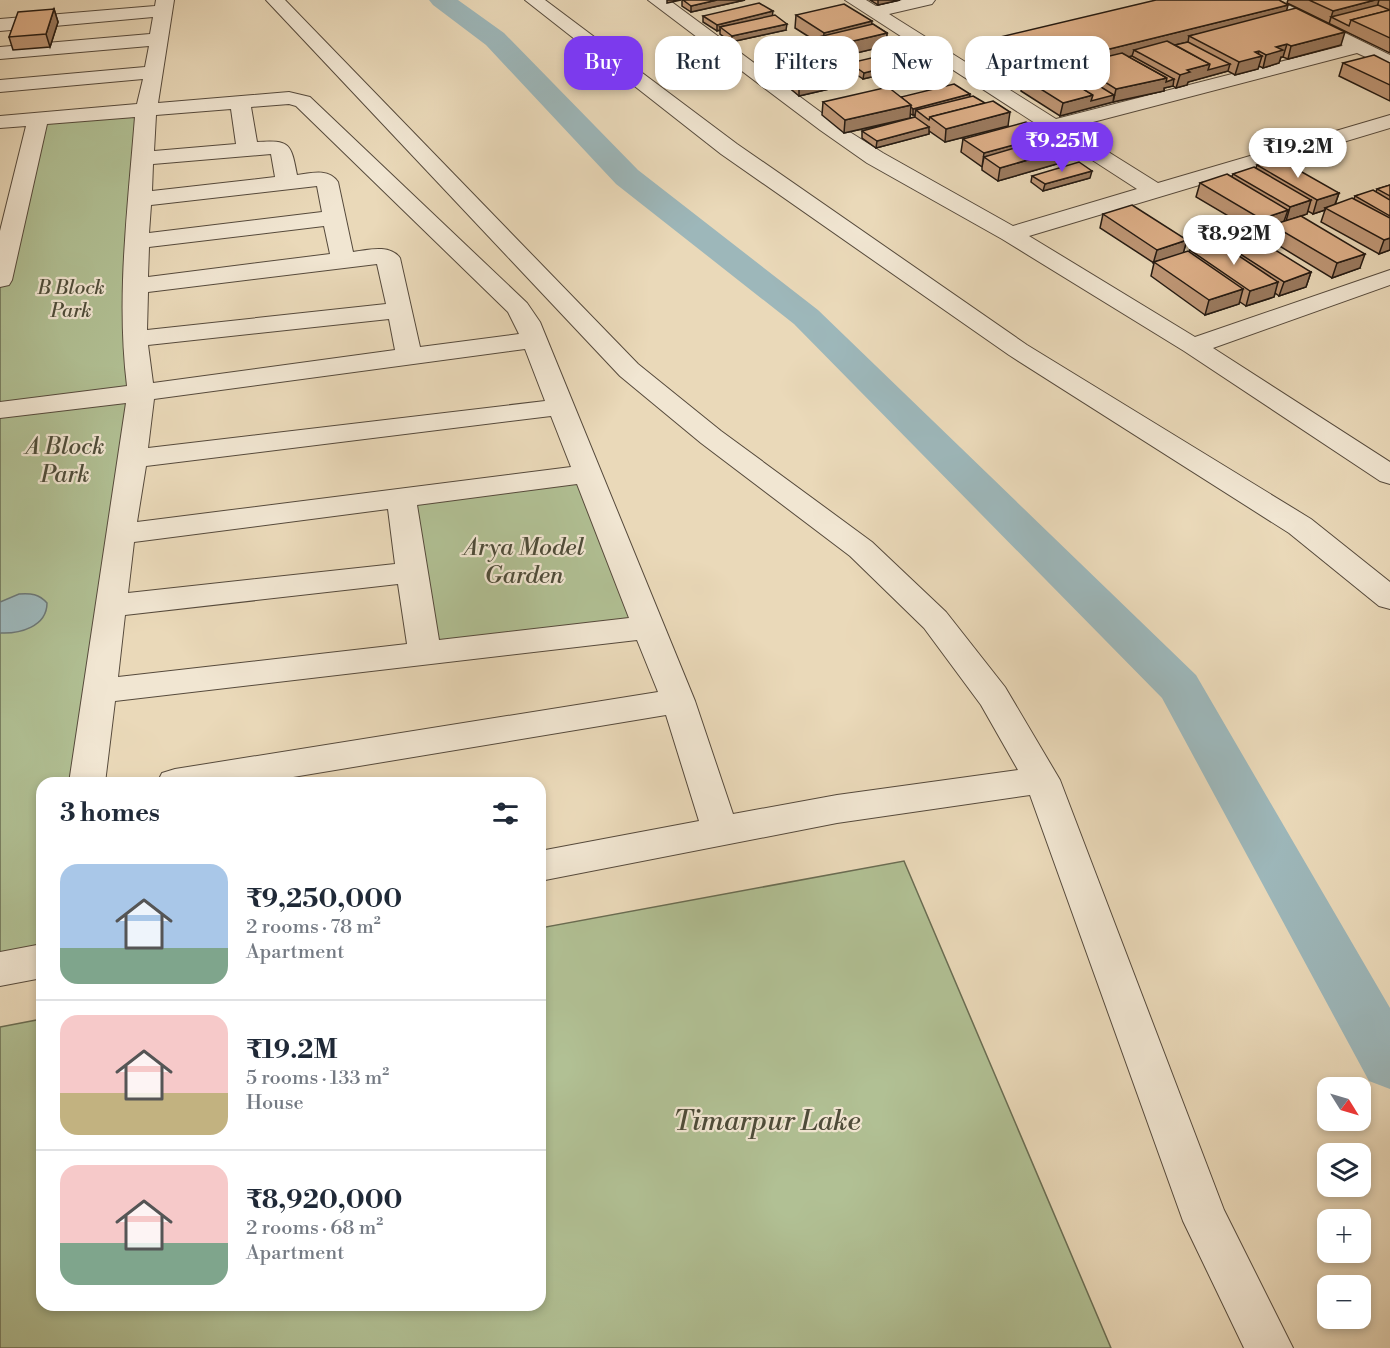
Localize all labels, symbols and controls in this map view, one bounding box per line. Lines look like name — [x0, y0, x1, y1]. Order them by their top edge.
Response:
chip: Buy — [564, 36, 643, 90]
chip: Rent — [655, 36, 742, 90]
chip: Filters — [754, 36, 859, 90]
chip: New — [871, 36, 953, 90]
chip: Apartment — [965, 36, 1110, 90]
pin: ₹9.25M — [1013, 122, 1111, 173]
pin: ₹19.2M — [1249, 128, 1347, 179]
text: ₹9.25M — [1025, 129, 1099, 154]
text: ₹19.2M — [1263, 135, 1333, 160]
pin: ₹8.92M — [1185, 215, 1283, 266]
text: ₹8.92M — [1197, 222, 1271, 247]
park label: B Block Park — [36, 276, 105, 324]
park label: A Block Park — [22, 432, 105, 490]
park label: Arya Model Garden — [461, 533, 585, 591]
text: 3 homes — [60, 797, 160, 829]
icon: filters — [489, 797, 522, 830]
text: ₹9,250,000 — [246, 883, 402, 915]
icon: home — [108, 888, 180, 960]
text: 2 rooms · 78 m² — [246, 915, 381, 940]
text: Apartment — [246, 940, 344, 965]
text: ₹19.2M — [246, 1034, 338, 1066]
icon: home — [108, 1039, 180, 1111]
text: 5 rooms · 133 m² — [246, 1066, 389, 1091]
north arrow — [1317, 1077, 1371, 1131]
map controls — [1317, 1077, 1371, 1329]
text: House — [246, 1091, 304, 1116]
park label: Timarpur Lake — [673, 1104, 861, 1139]
button: layers — [1317, 1143, 1371, 1197]
text: ₹8,920,000 — [246, 1184, 403, 1216]
icon: home — [108, 1189, 180, 1261]
button: + — [1317, 1209, 1371, 1263]
text: 2 rooms · 68 m² — [246, 1216, 383, 1241]
text: Apartment — [246, 1241, 344, 1266]
button: − — [1317, 1275, 1371, 1329]

